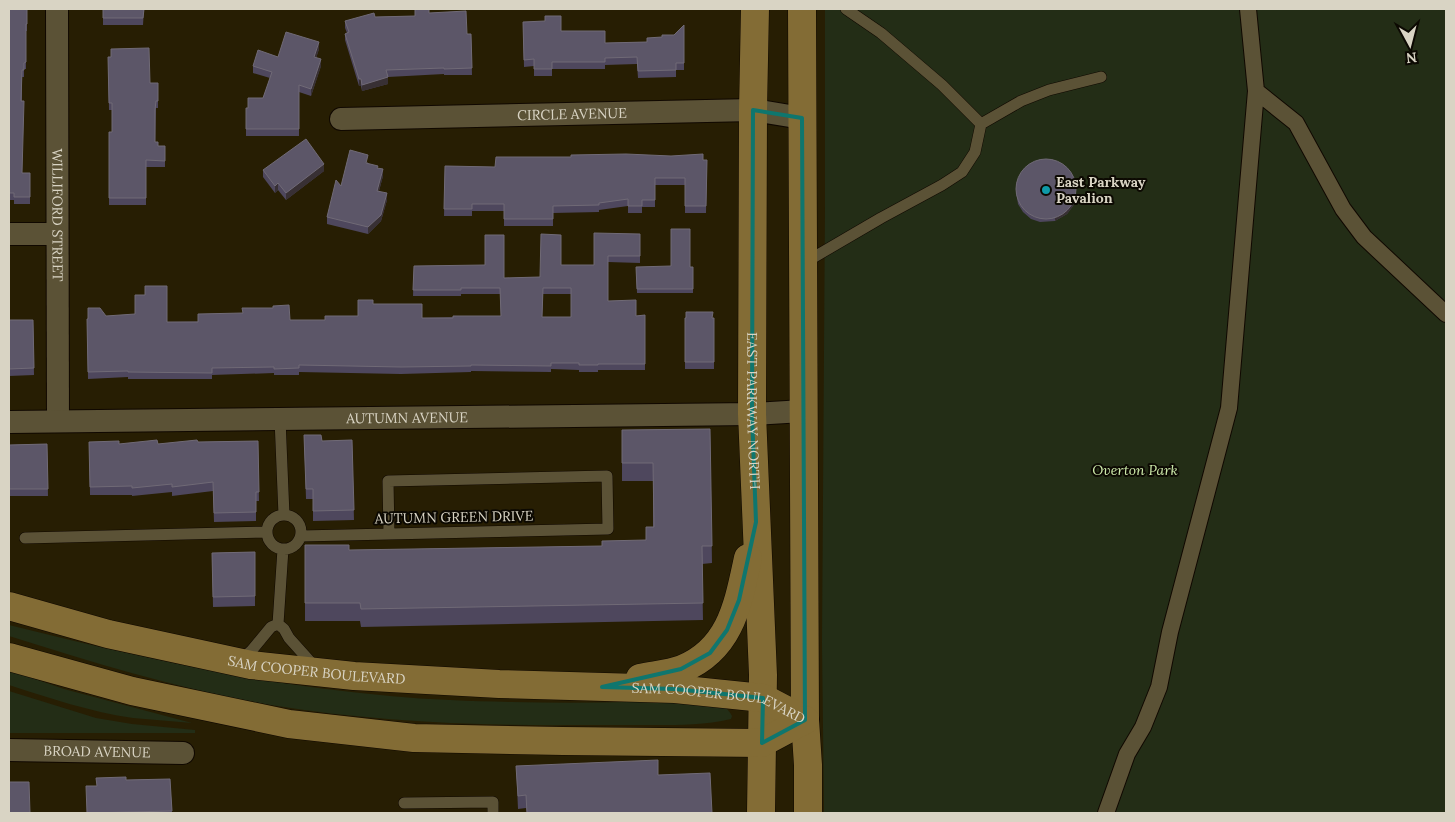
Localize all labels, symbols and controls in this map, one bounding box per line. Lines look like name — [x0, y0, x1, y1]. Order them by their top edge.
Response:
north arrow — [1385, 20, 1435, 70]
text: N — [1405, 48, 1418, 68]
street label: CIRCLE AVENUE — [517, 104, 627, 124]
street label: WILLIFORD STREET — [48, 148, 67, 282]
place label: East Parkway Pavalion — [1056, 173, 1146, 207]
marker: East Parkway Pavalion — [1040, 184, 1052, 196]
street label: EAST PARKWAY NORTH — [743, 332, 764, 490]
street label: AUTUMN AVENUE — [345, 408, 468, 427]
park label: Overton Park — [1092, 461, 1178, 479]
street label: AUTUMN GREEN DRIVE — [374, 507, 534, 527]
street label: SAM COOPER BOULEVARD — [226, 651, 406, 688]
street label: SAM COOPER BOULEVARD — [631, 679, 809, 728]
street label: BROAD AVENUE — [43, 742, 151, 761]

